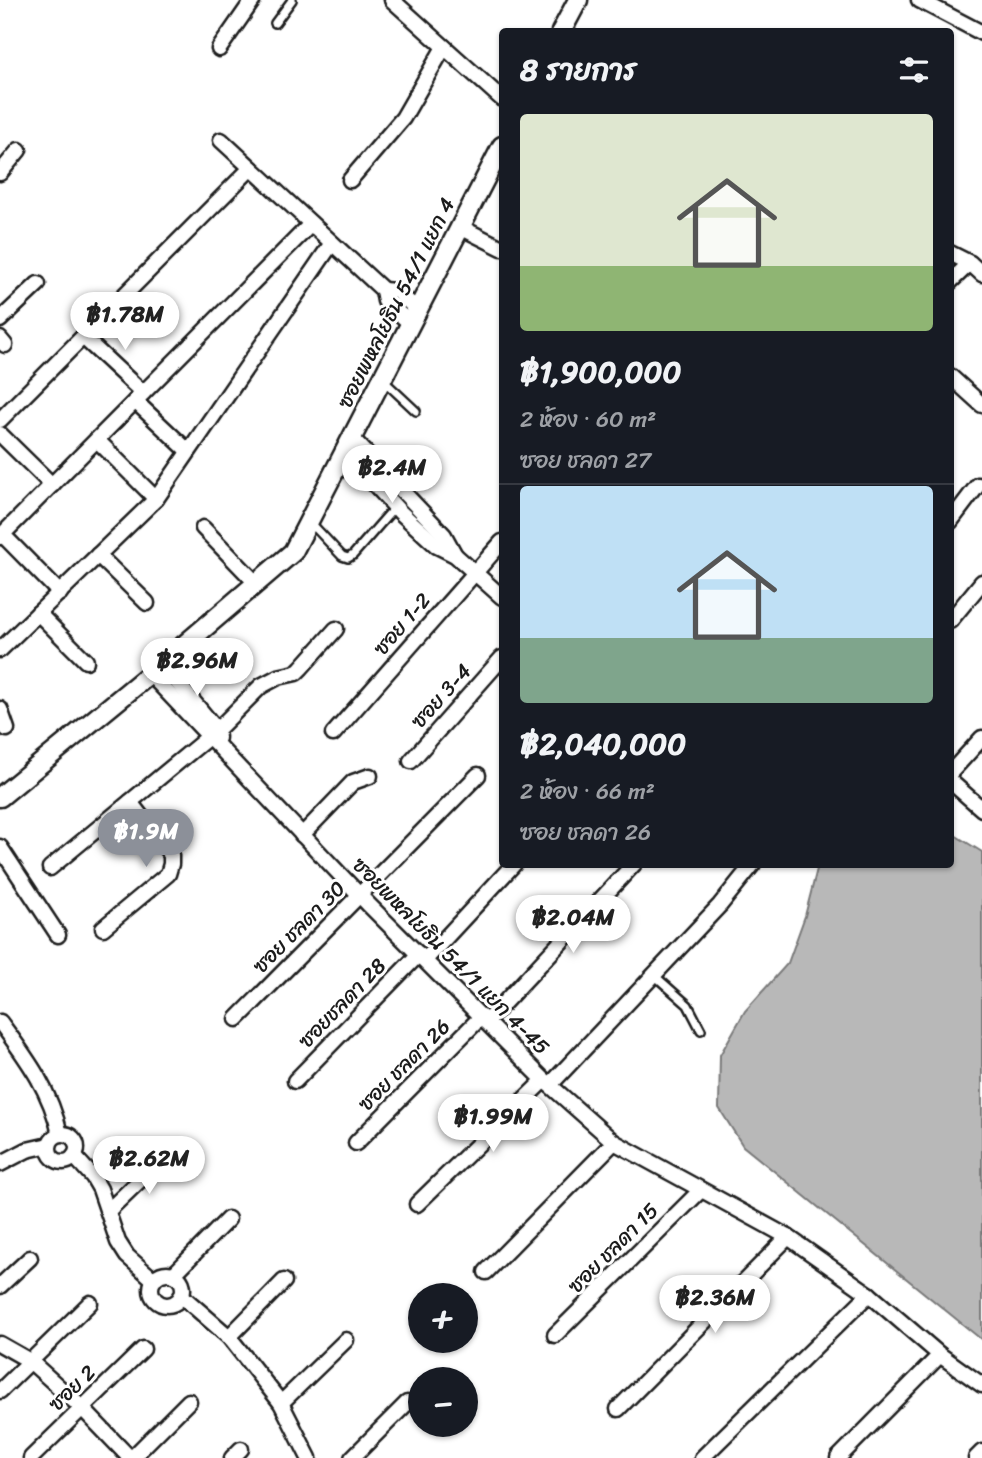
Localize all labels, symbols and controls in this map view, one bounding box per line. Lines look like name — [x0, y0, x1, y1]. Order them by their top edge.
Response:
text: 8 รายการ — [520, 43, 637, 97]
icon: filters — [895, 51, 933, 89]
icon: home — [664, 160, 790, 286]
street label: ซอยพหลโยธิน 54/1 แยก 4 — [326, 191, 466, 415]
pin: ฿1.78M — [68, 292, 182, 352]
text: ฿1.78M — [86, 294, 164, 335]
text: ฿1,900,000 — [520, 345, 681, 399]
text: 2 ห้อง · 60 m² — [520, 399, 656, 440]
text: ซอย ชลดา 27 — [520, 440, 651, 481]
pin: ฿2.4M — [343, 446, 441, 505]
text: ฿2.4M — [358, 447, 426, 488]
icon: home — [664, 532, 790, 658]
street label: ซอย 1-2 — [363, 583, 441, 665]
pin: ฿2.96M — [140, 638, 254, 698]
text: ฿2.96M — [157, 640, 237, 681]
street label: ซอย 3-4 — [401, 654, 481, 738]
text: ฿2,040,000 — [520, 717, 686, 771]
text: 2 ห้อง · 66 m² — [520, 771, 655, 812]
pin: ฿1.9M — [97, 810, 195, 869]
text: ฿1.9M — [114, 811, 178, 852]
text: ซอย ชลดา 26 — [520, 812, 651, 853]
street label: ซอยพหลโยธิน 54/1 แยก 4-45 — [343, 848, 559, 1064]
street label: ซอย ชลดา 30 — [243, 871, 355, 983]
pin: ฿2.04M — [516, 895, 630, 955]
text: ฿2.04M — [532, 897, 614, 938]
street label: ซอยชลดา 28 — [288, 948, 396, 1058]
street label: ซอย ชลดา 26 — [348, 1009, 460, 1121]
pin: ฿1.99M — [436, 1094, 550, 1154]
text: ฿1.99M — [454, 1096, 532, 1137]
pin: ฿2.62M — [92, 1136, 206, 1196]
text: ฿2.62M — [109, 1138, 189, 1179]
street label: ซอย ชลดา 15 — [558, 1193, 668, 1303]
pin: ฿2.36M — [658, 1276, 772, 1335]
text: ฿2.36M — [675, 1277, 755, 1318]
map controls — [408, 1283, 478, 1437]
button: + — [408, 1283, 478, 1353]
street label: ซอย 2 — [39, 1355, 105, 1421]
button: − — [408, 1367, 478, 1437]

